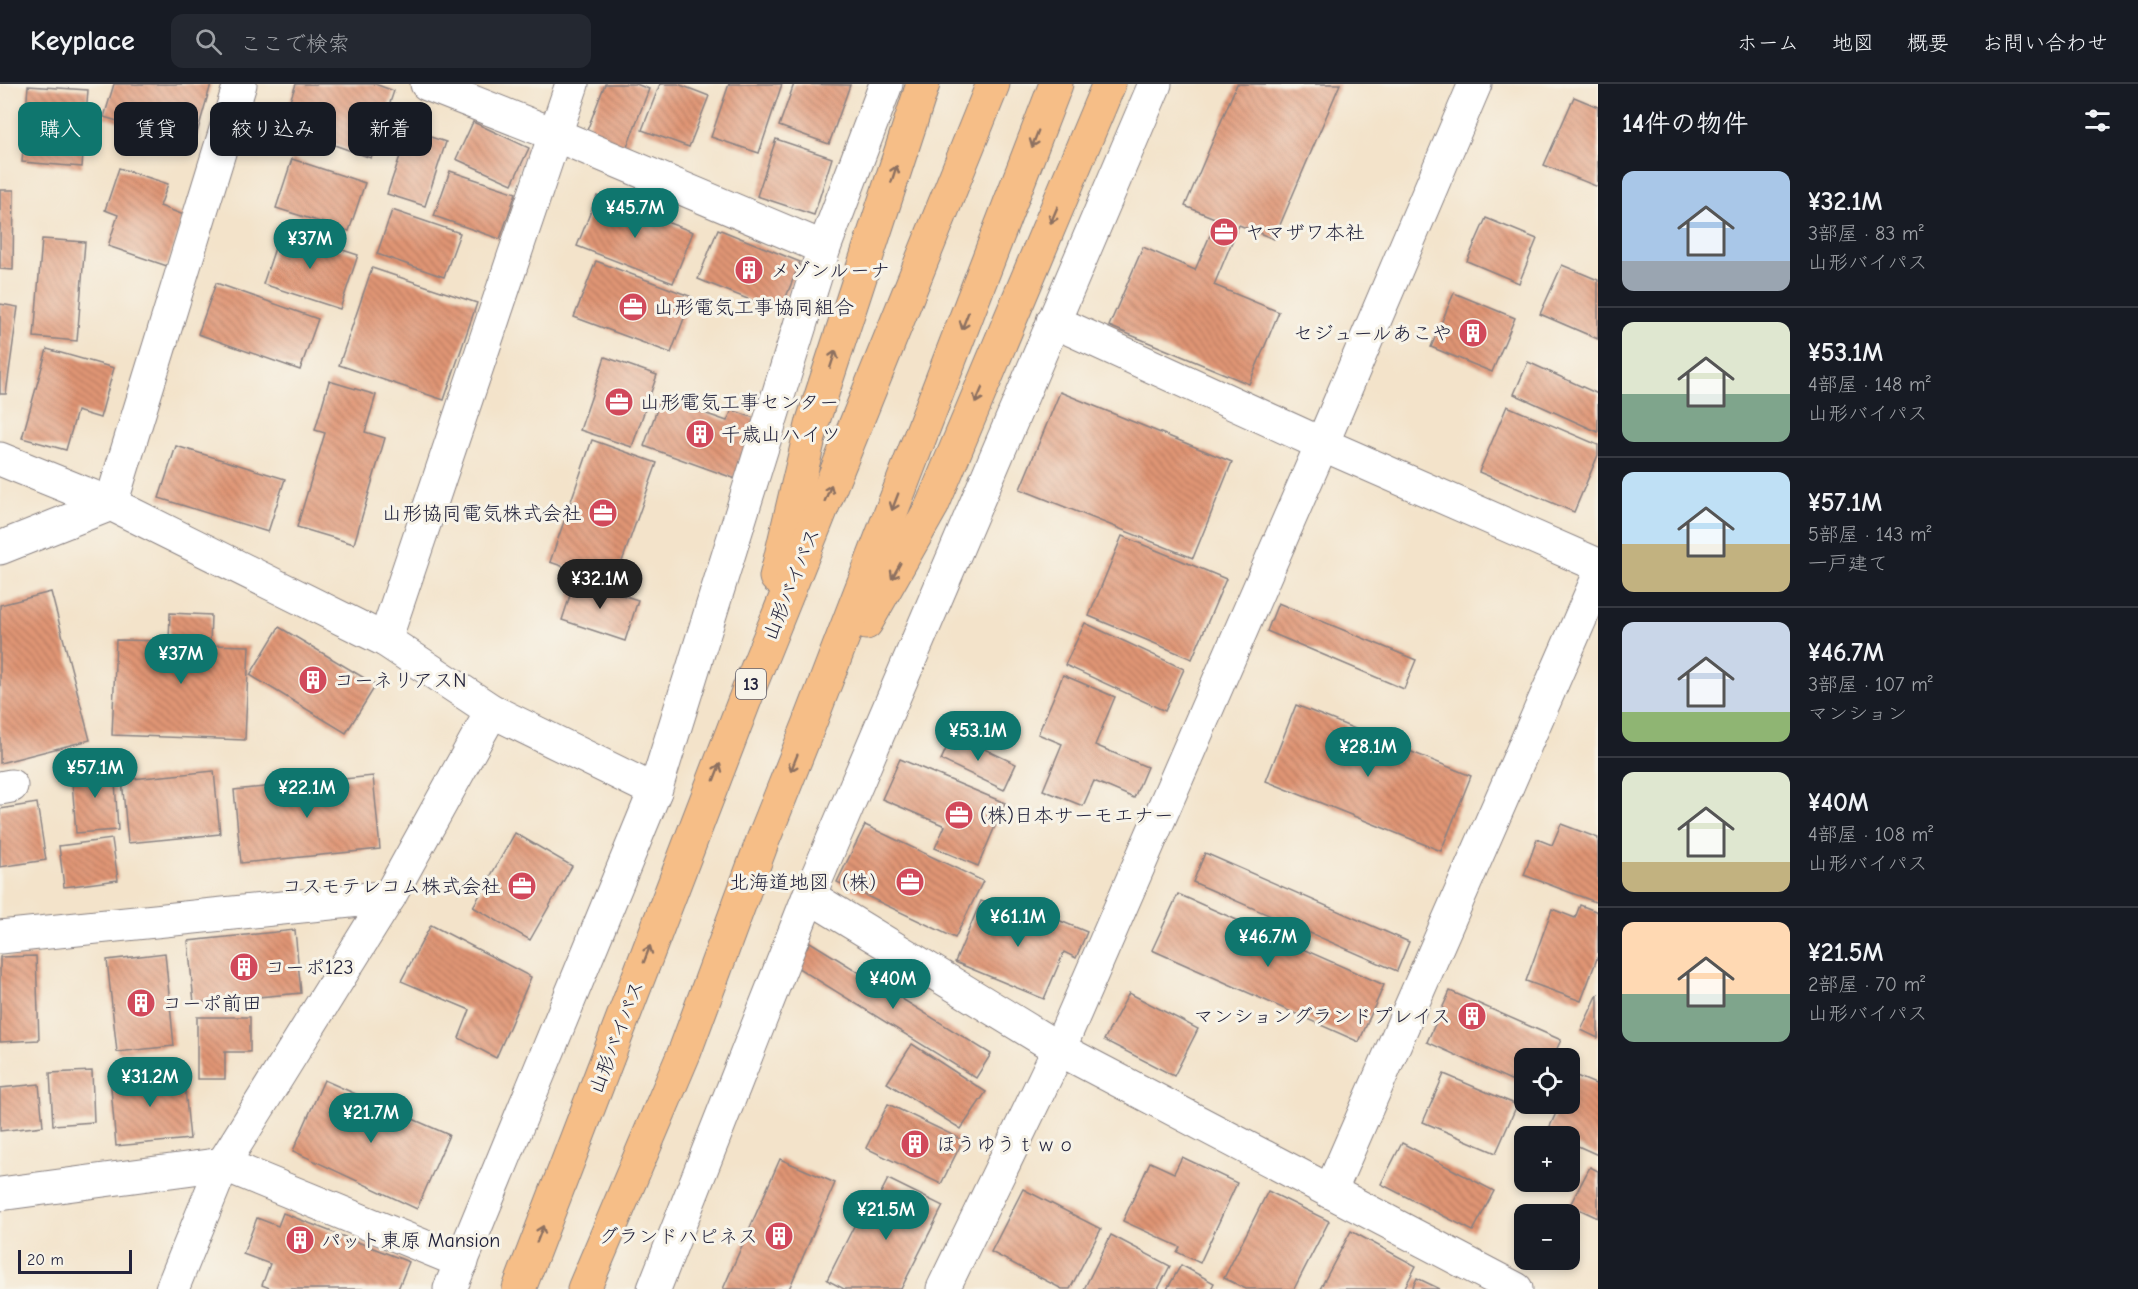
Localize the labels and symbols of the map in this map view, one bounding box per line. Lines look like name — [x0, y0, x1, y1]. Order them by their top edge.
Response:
one-way arrow — [1029, 129, 1040, 147]
one-way arrow — [889, 165, 900, 184]
pin: ¥45.7M — [586, 188, 684, 239]
one-way arrow — [1048, 206, 1059, 224]
office icon: ヤマザワ本社 — [1208, 216, 1240, 248]
pin: ¥37M — [274, 219, 346, 270]
place label: ヤマザワ本社 — [1245, 221, 1365, 244]
building icon: メゾンルーナ — [733, 254, 765, 286]
place label: メゾンルーナ — [770, 259, 890, 282]
office icon: 山形電気工事協同組合 — [617, 291, 649, 323]
place label: 山形電気工事協同組合 — [654, 296, 854, 319]
one-way arrow — [959, 311, 970, 329]
building icon: セジュールあこや — [1457, 317, 1489, 349]
place label: セジュールあこや — [1293, 322, 1452, 345]
one-way arrow — [828, 350, 839, 369]
office icon: 山形電気工事センター — [603, 386, 635, 418]
one-way arrow — [973, 386, 984, 404]
place label: 山形電気工事センター — [640, 391, 839, 414]
building icon: 千歳山ハイツ — [684, 418, 716, 450]
place label: 千歳山ハイツ — [721, 423, 841, 446]
one-way arrow — [823, 484, 834, 503]
one-way arrow — [889, 493, 900, 511]
office icon: 山形協同電気株式会社 — [587, 497, 619, 529]
place label: 山形協同電気株式会社 — [382, 502, 582, 525]
street label: 山形バイパス — [758, 524, 825, 644]
pin: ¥32.1M — [551, 559, 649, 610]
one-way arrow — [890, 562, 902, 579]
pin: ¥37M — [145, 634, 217, 685]
building icon: コーネリアスN — [297, 664, 329, 696]
place label: コーネリアスN — [334, 669, 466, 692]
road number: 13 — [736, 669, 766, 699]
pin: ¥53.1M — [929, 711, 1027, 762]
pin: ¥28.1M — [1319, 727, 1417, 778]
pin: ¥57.1M — [46, 748, 144, 799]
one-way arrow — [788, 753, 799, 771]
one-way arrow — [712, 763, 723, 782]
pin: ¥22.1M — [258, 768, 356, 819]
office icon: (株)日本サーモエナー — [943, 799, 975, 831]
place label: (株)日本サーモエナー — [980, 804, 1174, 827]
office icon: 北海道地図（株） — [894, 866, 926, 898]
office icon: コスモテレコム株式会社 — [506, 870, 538, 902]
place label: 北海道地図（株） — [729, 871, 889, 894]
place label: コスモテレコム株式会社 — [282, 875, 501, 898]
pin: ¥61.1M — [969, 897, 1067, 948]
pin: ¥46.7M — [1219, 917, 1317, 968]
one-way arrow — [643, 945, 654, 964]
building icon: コーポ123 — [228, 951, 260, 983]
place label: コーポ123 — [265, 956, 354, 979]
pin: ¥40M — [857, 959, 929, 1010]
street label: 山形バイパス — [584, 977, 649, 1097]
building icon: コーポ前田 — [125, 987, 157, 1019]
place label: コーポ前田 — [162, 992, 262, 1015]
building icon: マンショングランドプレイス — [1456, 1000, 1488, 1032]
place label: マンショングランドプレイス — [1193, 1005, 1451, 1028]
pin: ¥31.2M — [101, 1057, 199, 1108]
pin: ¥21.7M — [322, 1093, 420, 1144]
building icon: ほうゆうｔｗｏ — [899, 1128, 931, 1160]
place label: ほうゆうｔｗｏ — [936, 1133, 1076, 1156]
pin: ¥21.5M — [837, 1190, 935, 1241]
building icon: グランドハピネス — [763, 1220, 795, 1252]
building icon: パット東原 Mansion — [284, 1224, 316, 1256]
place label: グランドハピネス — [598, 1225, 758, 1248]
one-way arrow — [536, 1226, 547, 1244]
place label: パット東原 Mansion — [321, 1229, 500, 1252]
scale bar — [18, 1247, 132, 1274]

